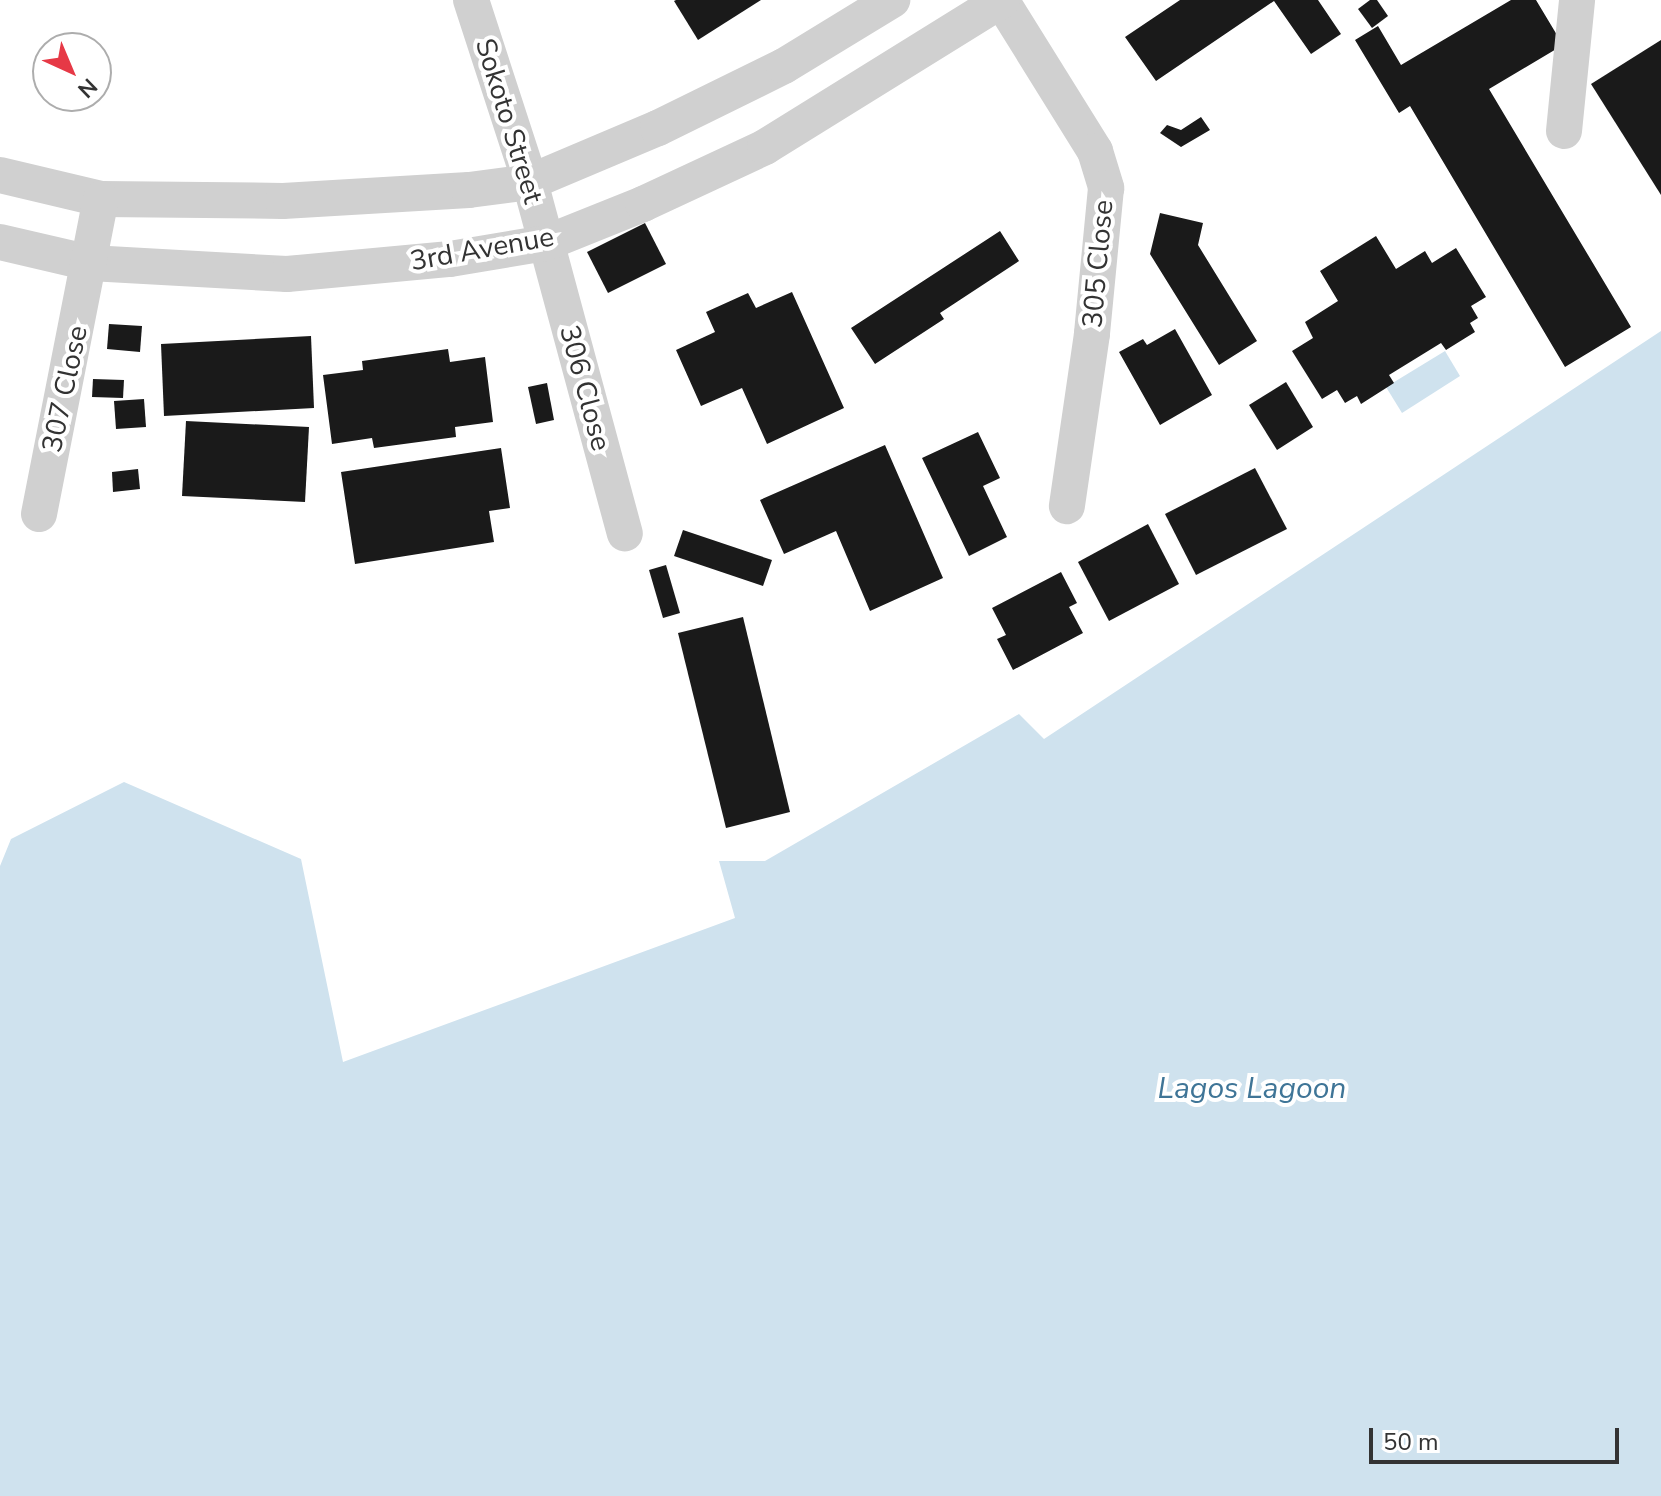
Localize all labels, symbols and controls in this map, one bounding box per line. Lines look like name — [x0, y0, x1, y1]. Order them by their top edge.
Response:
north arrow — [32, 32, 112, 112]
street label: Sokoto Street — [468, 34, 550, 208]
text: N — [71, 71, 104, 104]
street label: 305 Close — [1076, 199, 1120, 329]
street label: 3rd Avenue — [407, 220, 557, 278]
street label: 306 Close — [552, 322, 618, 454]
street label: 307 Close — [35, 323, 95, 455]
water label: Lagos Lagoon — [1158, 1071, 1346, 1107]
scale bar — [1373, 1412, 1623, 1462]
text: 50 m — [1383, 1426, 1439, 1458]

